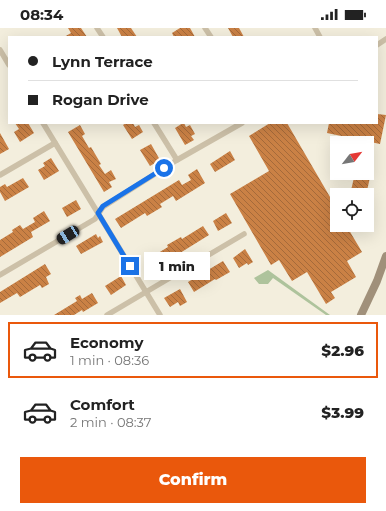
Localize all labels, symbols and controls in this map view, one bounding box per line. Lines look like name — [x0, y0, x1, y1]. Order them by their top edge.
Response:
text: 08:34 — [20, 5, 63, 24]
text: Lynn Terrace — [52, 52, 153, 71]
text: Rogan Drive — [52, 90, 149, 109]
north arrow — [330, 136, 374, 180]
map controls — [330, 136, 374, 232]
route start — [155, 159, 173, 177]
button: locate — [330, 188, 374, 232]
car — [55, 224, 81, 246]
callout: 1 min — [144, 252, 210, 280]
route end — [121, 257, 139, 275]
text: 1 min — [159, 258, 195, 274]
icon: car — [22, 332, 58, 368]
text: Economy — [70, 333, 143, 352]
text: $2.96 — [321, 341, 364, 360]
text: 1 min · 08:36 — [70, 352, 149, 368]
icon: car — [22, 394, 58, 430]
text: Comfort — [70, 395, 135, 414]
text: $3.99 — [322, 403, 364, 422]
text: 2 min · 08:37 — [70, 414, 151, 430]
button: Confirm — [20, 457, 366, 503]

